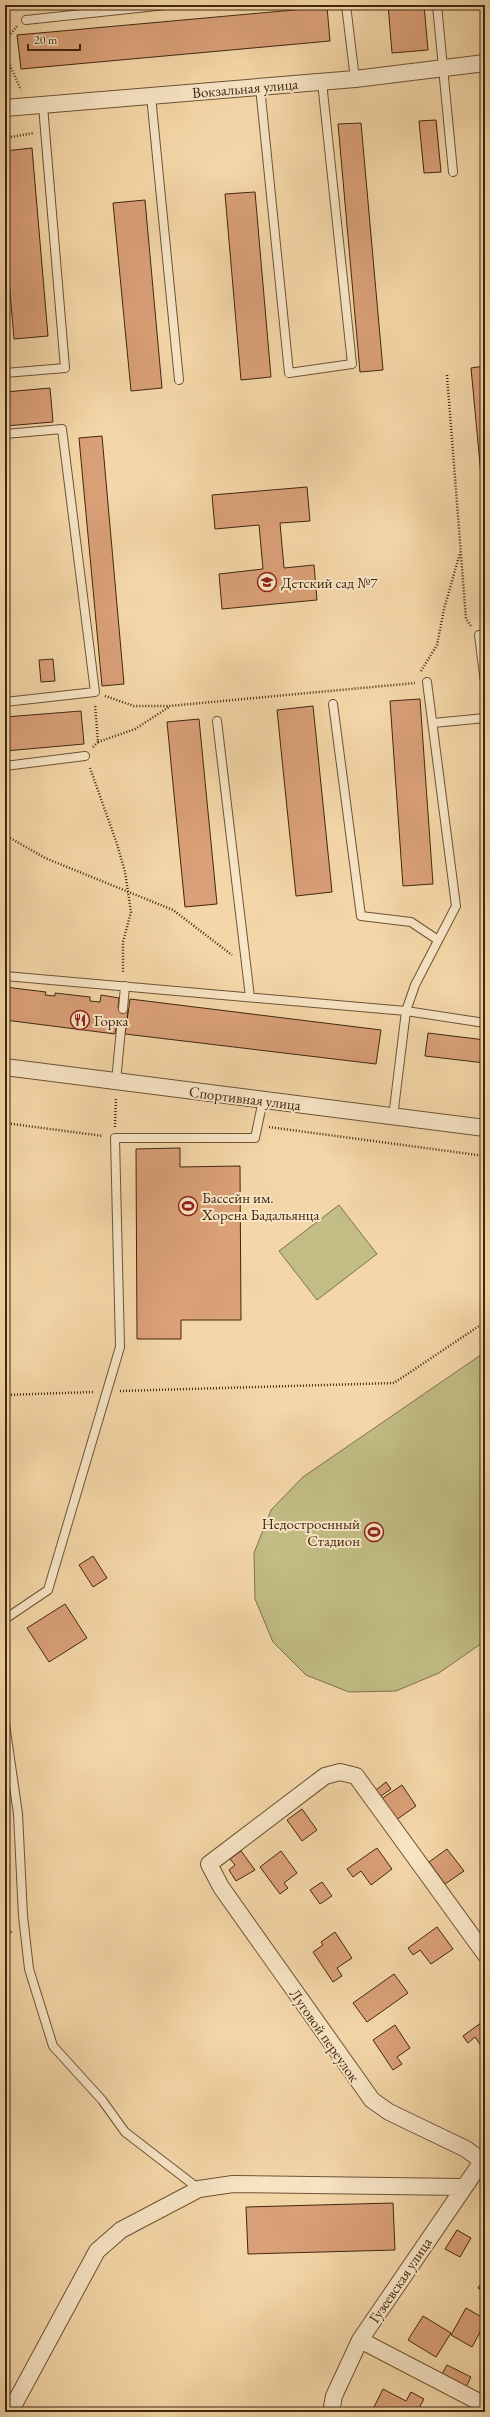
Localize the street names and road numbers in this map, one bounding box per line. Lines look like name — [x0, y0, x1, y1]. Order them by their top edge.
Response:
street label: Вокзальная улица — [191, 74, 299, 102]
street label: Спортивная улица — [188, 1082, 302, 1114]
street label: Луговой переулок — [286, 1985, 364, 2085]
street label: Гузеевская улица — [364, 2233, 436, 2327]

